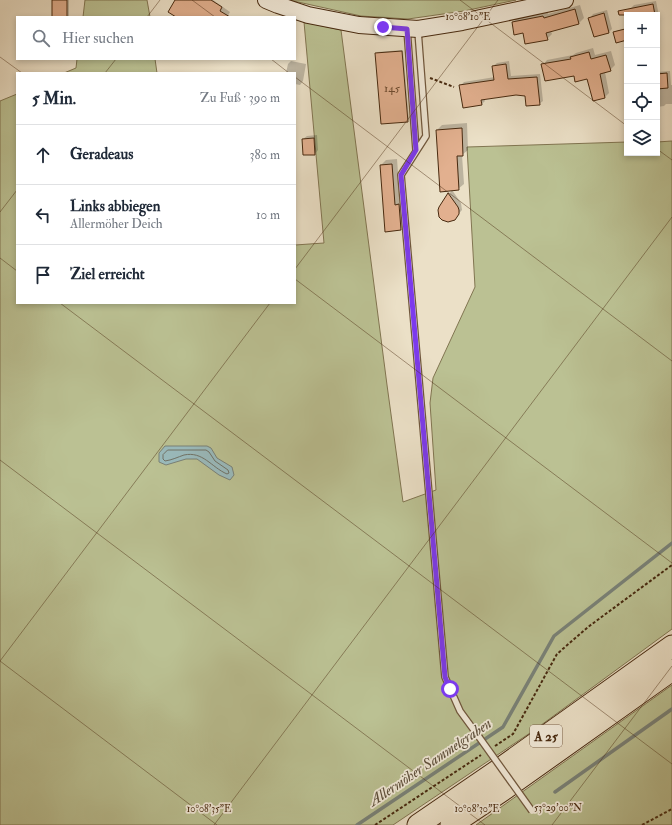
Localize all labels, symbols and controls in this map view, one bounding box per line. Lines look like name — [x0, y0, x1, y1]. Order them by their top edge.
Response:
text: 10°08'10"E — [446, 11, 490, 23]
map controls — [624, 12, 660, 156]
button: + — [624, 12, 660, 48]
search box — [16, 16, 296, 60]
route end — [374, 18, 392, 36]
icon: search — [30, 27, 52, 49]
text: Hier suchen — [62, 29, 134, 48]
button: − — [624, 48, 660, 84]
house number: 145 — [384, 81, 401, 96]
button: locate — [624, 84, 660, 120]
text: 5 Min. — [32, 88, 76, 109]
text: Zu Fuß · 390 m — [200, 90, 280, 106]
button: layers — [624, 120, 660, 156]
icon: ahead — [32, 144, 54, 166]
text: Geradeaus — [70, 145, 133, 164]
text: 380 m — [249, 147, 280, 163]
text: Links abbiegen — [70, 197, 160, 216]
icon: left — [32, 204, 54, 226]
text: 10 m — [256, 207, 280, 223]
text: Allermöher Deich — [70, 216, 163, 232]
icon: arrive — [32, 264, 54, 286]
text: Ziel erreicht — [70, 265, 145, 284]
route start — [441, 680, 459, 698]
water label: Allermöher Sammelgraben — [363, 714, 495, 812]
road number: A 25 — [530, 725, 562, 747]
text: 53°29'00"N — [534, 802, 582, 814]
text: 10°08'35"E — [187, 803, 231, 815]
text: 10°08'30"E — [454, 803, 500, 815]

